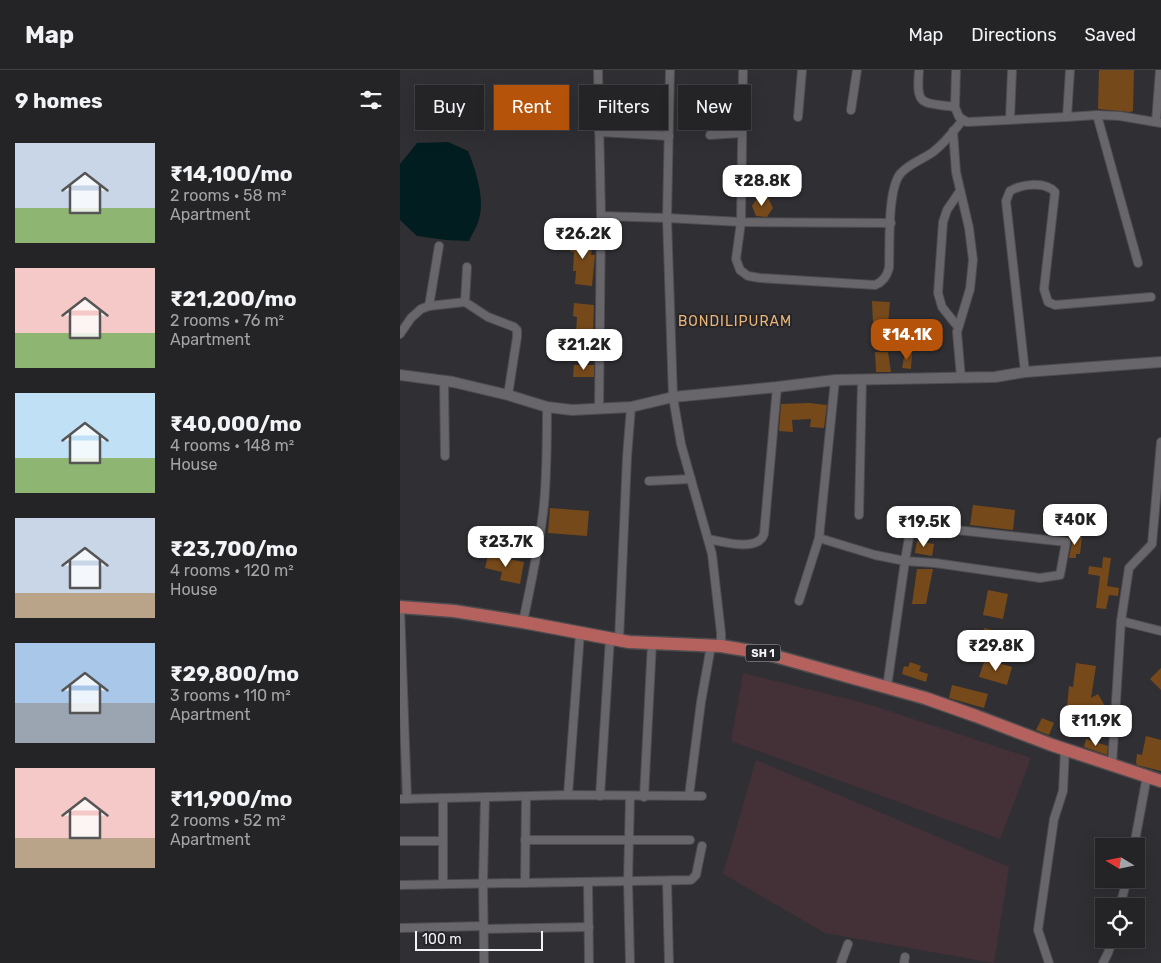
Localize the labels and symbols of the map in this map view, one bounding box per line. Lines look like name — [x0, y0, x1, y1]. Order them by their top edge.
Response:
pin: ₹28.8K — [721, 164, 803, 207]
pin: ₹26.2K — [542, 218, 624, 260]
district label: BONDILIPURAM — [678, 313, 792, 330]
pin: ₹14.1K — [866, 318, 948, 361]
pin: ₹21.2K — [543, 328, 625, 371]
pin: ₹40K — [1045, 504, 1105, 546]
pin: ₹19.5K — [883, 506, 965, 548]
pin: ₹23.7K — [465, 526, 547, 568]
pin: ₹29.8K — [955, 630, 1037, 672]
road number: SH 1 — [746, 644, 780, 662]
pin: ₹11.9K — [1055, 704, 1137, 747]
north arrow — [1095, 838, 1145, 888]
scale bar — [415, 928, 542, 951]

